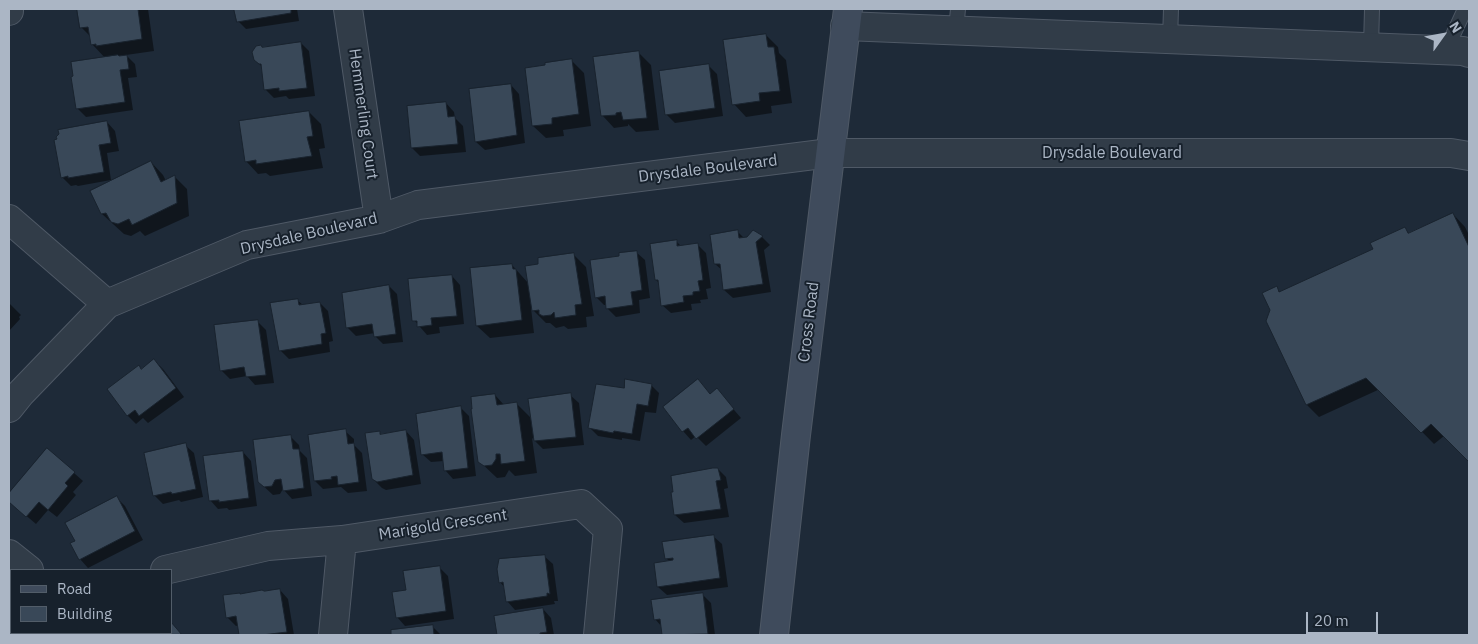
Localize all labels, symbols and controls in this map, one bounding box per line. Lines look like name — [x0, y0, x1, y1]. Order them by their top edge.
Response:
north arrow — [1418, 10, 1468, 60]
text: N — [1445, 18, 1466, 36]
street label: Hemmerling Court — [344, 47, 382, 181]
street label: Drysdale Boulevard — [1042, 143, 1182, 163]
street label: Drysdale Boulevard — [637, 151, 779, 187]
street label: Drysdale Boulevard — [239, 209, 379, 259]
street label: Cross Road — [795, 281, 823, 363]
street label: Marigold Crescent — [377, 505, 509, 545]
legend — [10, 569, 172, 634]
text: Road — [57, 579, 92, 598]
scale bar — [1308, 602, 1380, 634]
text: Building — [57, 604, 112, 623]
text: 20 m — [1314, 611, 1349, 630]

